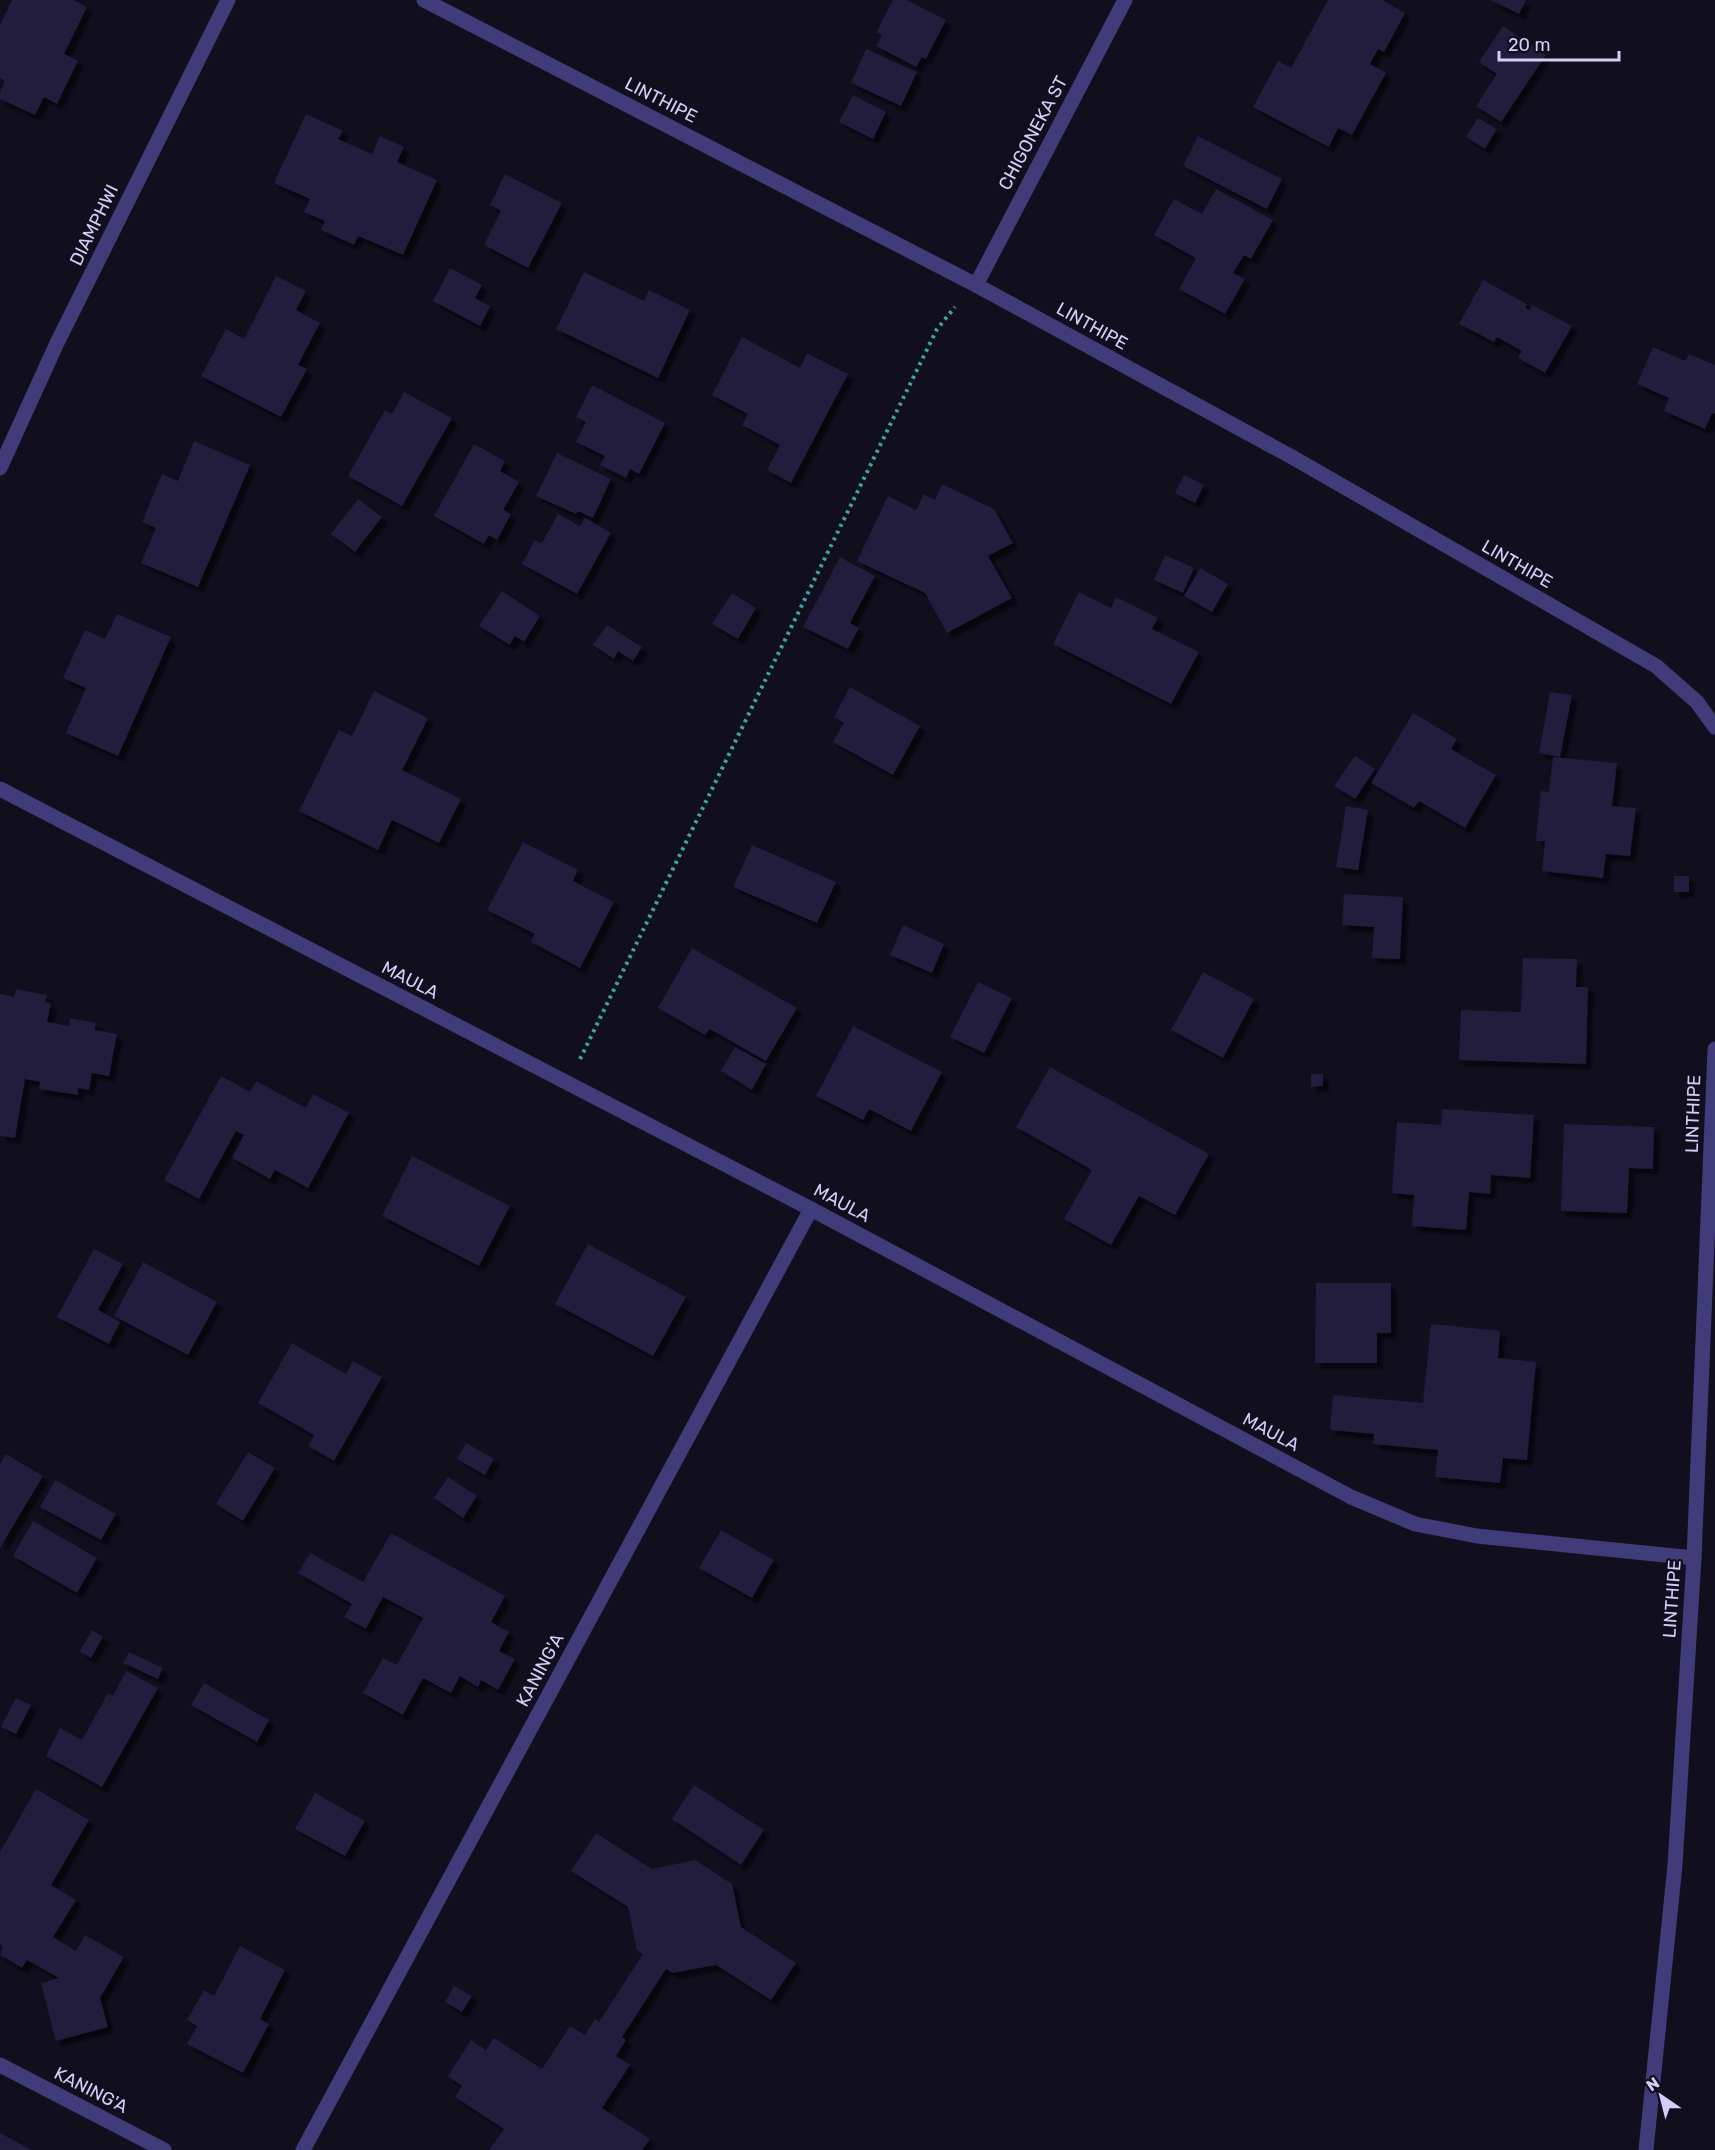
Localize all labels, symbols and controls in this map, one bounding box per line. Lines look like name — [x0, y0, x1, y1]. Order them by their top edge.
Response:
scale bar — [1499, 24, 1619, 62]
text: 20 m — [1508, 34, 1550, 56]
street label: LINTHIPE — [621, 72, 701, 128]
street label: CHIGONEKA ST — [994, 72, 1072, 194]
street label: DIAMPHWI — [65, 181, 123, 269]
street label: LINTHIPE — [1052, 297, 1132, 355]
street label: LINTHIPE — [1478, 535, 1556, 593]
street label: MAULA — [378, 956, 442, 1004]
street label: LINTHIPE — [1681, 1075, 1705, 1153]
street label: MAULA — [810, 1179, 874, 1227]
street label: MAULA — [1239, 1408, 1303, 1456]
street label: LINTHIPE — [1658, 1559, 1686, 1639]
street label: KANING'A — [512, 1630, 568, 1710]
street label: KANING'A — [50, 2062, 132, 2118]
north arrow — [1631, 2066, 1691, 2126]
text: N — [1643, 2073, 1663, 2095]

